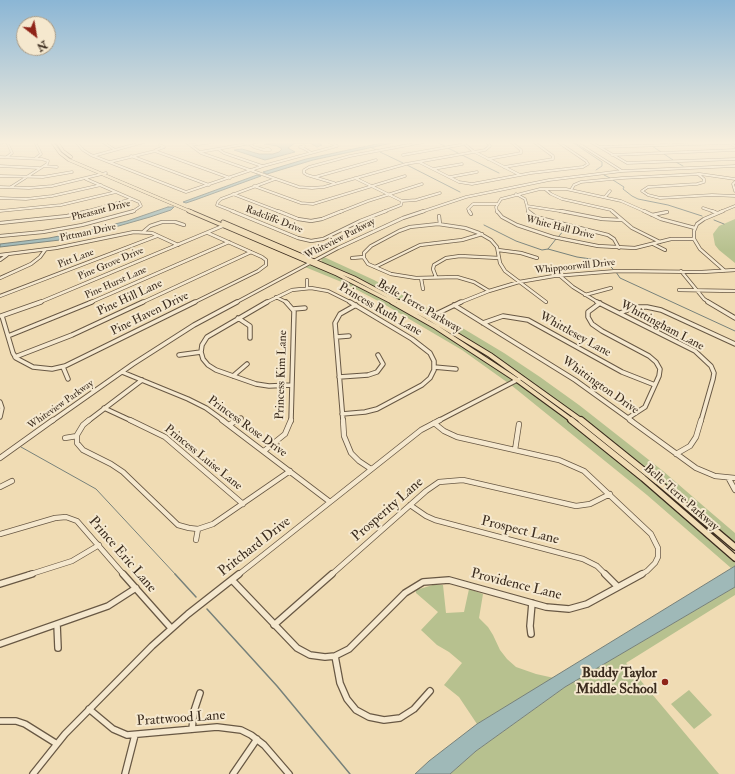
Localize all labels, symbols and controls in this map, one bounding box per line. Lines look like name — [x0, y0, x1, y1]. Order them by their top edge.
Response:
north arrow — [16, 16, 56, 56]
text: N — [34, 38, 50, 54]
street label: Pheasant Drive — [70, 198, 132, 224]
street label: Radcliffe Drive — [244, 204, 304, 236]
street label: White Hall Drive — [525, 214, 595, 242]
street label: Whiteview Parkway — [303, 216, 377, 262]
street label: Pittman Drive — [59, 221, 117, 245]
street label: Pine Grove Drive — [76, 245, 146, 283]
street label: Pitt Lane — [56, 247, 96, 271]
street label: Whippoorwill Drive — [534, 257, 616, 277]
street label: Pine Hurst Lane — [83, 264, 149, 302]
street label: Pine Hill Lane — [95, 277, 165, 319]
street label: Belle Terre Parkway — [374, 277, 464, 337]
street label: Princess Ruth Lane — [336, 280, 424, 340]
street label: Pine Haven Drive — [109, 289, 191, 339]
street label: Whittingham Lane — [618, 298, 706, 354]
street label: Whittlesey Lane — [537, 309, 613, 361]
street label: Princess Kim Lane — [273, 330, 291, 420]
street label: Whittington Drive — [559, 354, 641, 418]
street label: Whiteview Parkway — [26, 378, 96, 432]
street label: Princess Rose Drive — [204, 393, 290, 461]
street label: Princess Luise Lane — [161, 422, 245, 494]
street label: Belle Terre Parkway — [641, 462, 721, 534]
street label: Prosperity Lane — [349, 474, 427, 546]
street label: Prospect Lane — [479, 513, 561, 549]
street label: Prince Eric Lane — [84, 514, 160, 596]
street label: Pritchard Drive — [215, 514, 295, 580]
street label: Providence Lane — [469, 566, 563, 604]
place label: Buddy Taylor Middle School — [576, 666, 657, 698]
marker: Buddy Taylor Middle School — [660, 677, 670, 687]
street label: Prattwood Lane — [136, 708, 226, 730]

